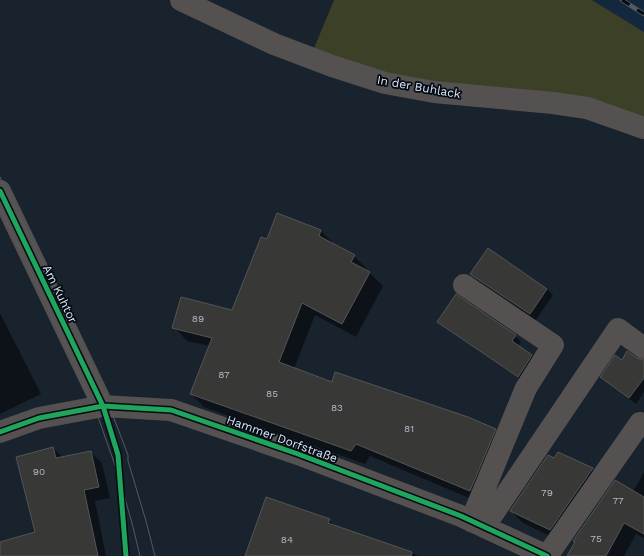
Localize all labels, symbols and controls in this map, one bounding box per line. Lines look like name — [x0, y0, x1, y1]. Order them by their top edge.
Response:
street label: In der Buhlack — [376, 73, 462, 101]
street label: Am Kuhtor — [40, 263, 80, 325]
house number: 89 — [192, 313, 204, 324]
house number: 87 — [218, 369, 230, 380]
house number: 85 — [266, 388, 278, 399]
house number: 83 — [331, 402, 343, 413]
street label: Hammer Dorfstraße — [225, 412, 339, 466]
house number: 81 — [404, 423, 414, 434]
house number: 90 — [33, 466, 45, 477]
house number: 79 — [541, 487, 553, 498]
house number: 77 — [612, 495, 624, 506]
house number: 75 — [590, 533, 602, 544]
house number: 84 — [281, 534, 293, 545]

